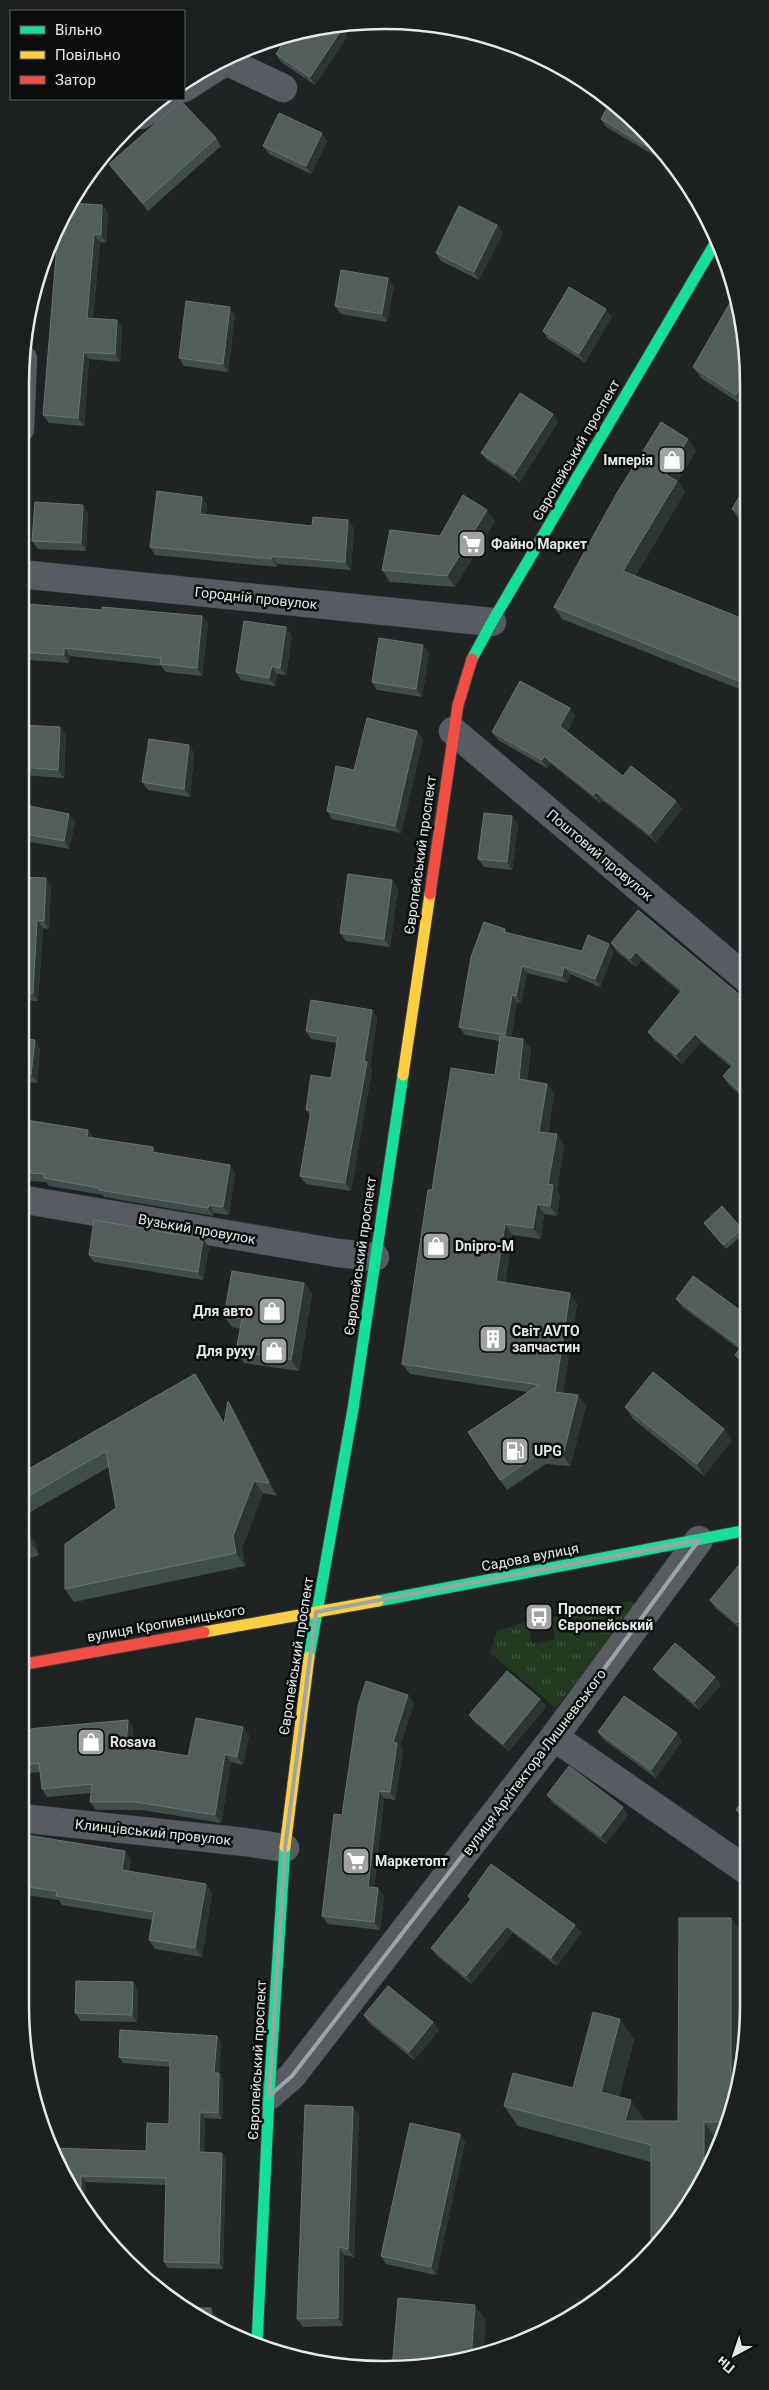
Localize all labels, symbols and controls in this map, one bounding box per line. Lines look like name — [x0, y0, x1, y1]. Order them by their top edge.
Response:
legend — [10, 10, 185, 100]
text: Вільно — [55, 21, 102, 39]
text: Повільно — [55, 46, 121, 64]
text: Затор — [55, 71, 96, 89]
street label: Європейський проспект — [529, 376, 623, 523]
shop icon: Імперія — [657, 445, 687, 475]
place label: Імперія — [603, 452, 653, 468]
supermarket icon: Файно Маркет — [457, 529, 487, 559]
place label: Файно Маркет — [491, 536, 587, 552]
street label: Городній провулок — [194, 584, 319, 612]
street label: Європейський проспект — [401, 774, 439, 935]
street label: Поштовий провулок — [544, 806, 656, 904]
street label: Європейський проспект — [341, 1175, 379, 1336]
street label: Вузький провулок — [137, 1211, 257, 1247]
shop icon: Dnipro-M — [421, 1231, 451, 1261]
place label: Dnipro-M — [455, 1238, 514, 1254]
shop icon: Для авто — [257, 1296, 287, 1326]
place label: Для авто — [193, 1303, 253, 1319]
place label: Світ AVTO запчастин — [512, 1323, 580, 1355]
building icon: Світ AVTO запчастин — [478, 1324, 508, 1354]
shop icon: Для руху — [259, 1336, 289, 1366]
place label: Для руху — [196, 1343, 256, 1359]
fuel station icon: UPG — [500, 1436, 530, 1466]
place label: UPG — [534, 1443, 562, 1459]
street label: Садова вулиця — [480, 1540, 580, 1574]
street label: Європейський проспект — [276, 1575, 316, 1736]
street label: вулиця Кропивницького — [86, 1601, 246, 1645]
place label: Проспект Європейський — [558, 1601, 653, 1633]
bus stop icon: Проспект Європейський — [524, 1602, 554, 1632]
street label: вулиця Архітектора Лишневського — [459, 1666, 609, 1858]
shop icon: Rosava — [76, 1727, 106, 1757]
place label: Rosava — [110, 1734, 156, 1750]
street label: Клинцівський провулок — [74, 1816, 232, 1848]
supermarket icon: Маркетопт — [341, 1846, 371, 1876]
place label: Маркетопт — [375, 1853, 448, 1869]
street label: Європейський проспект — [245, 1979, 269, 2140]
north arrow — [709, 2330, 759, 2380]
text: Пн — [714, 2353, 738, 2377]

